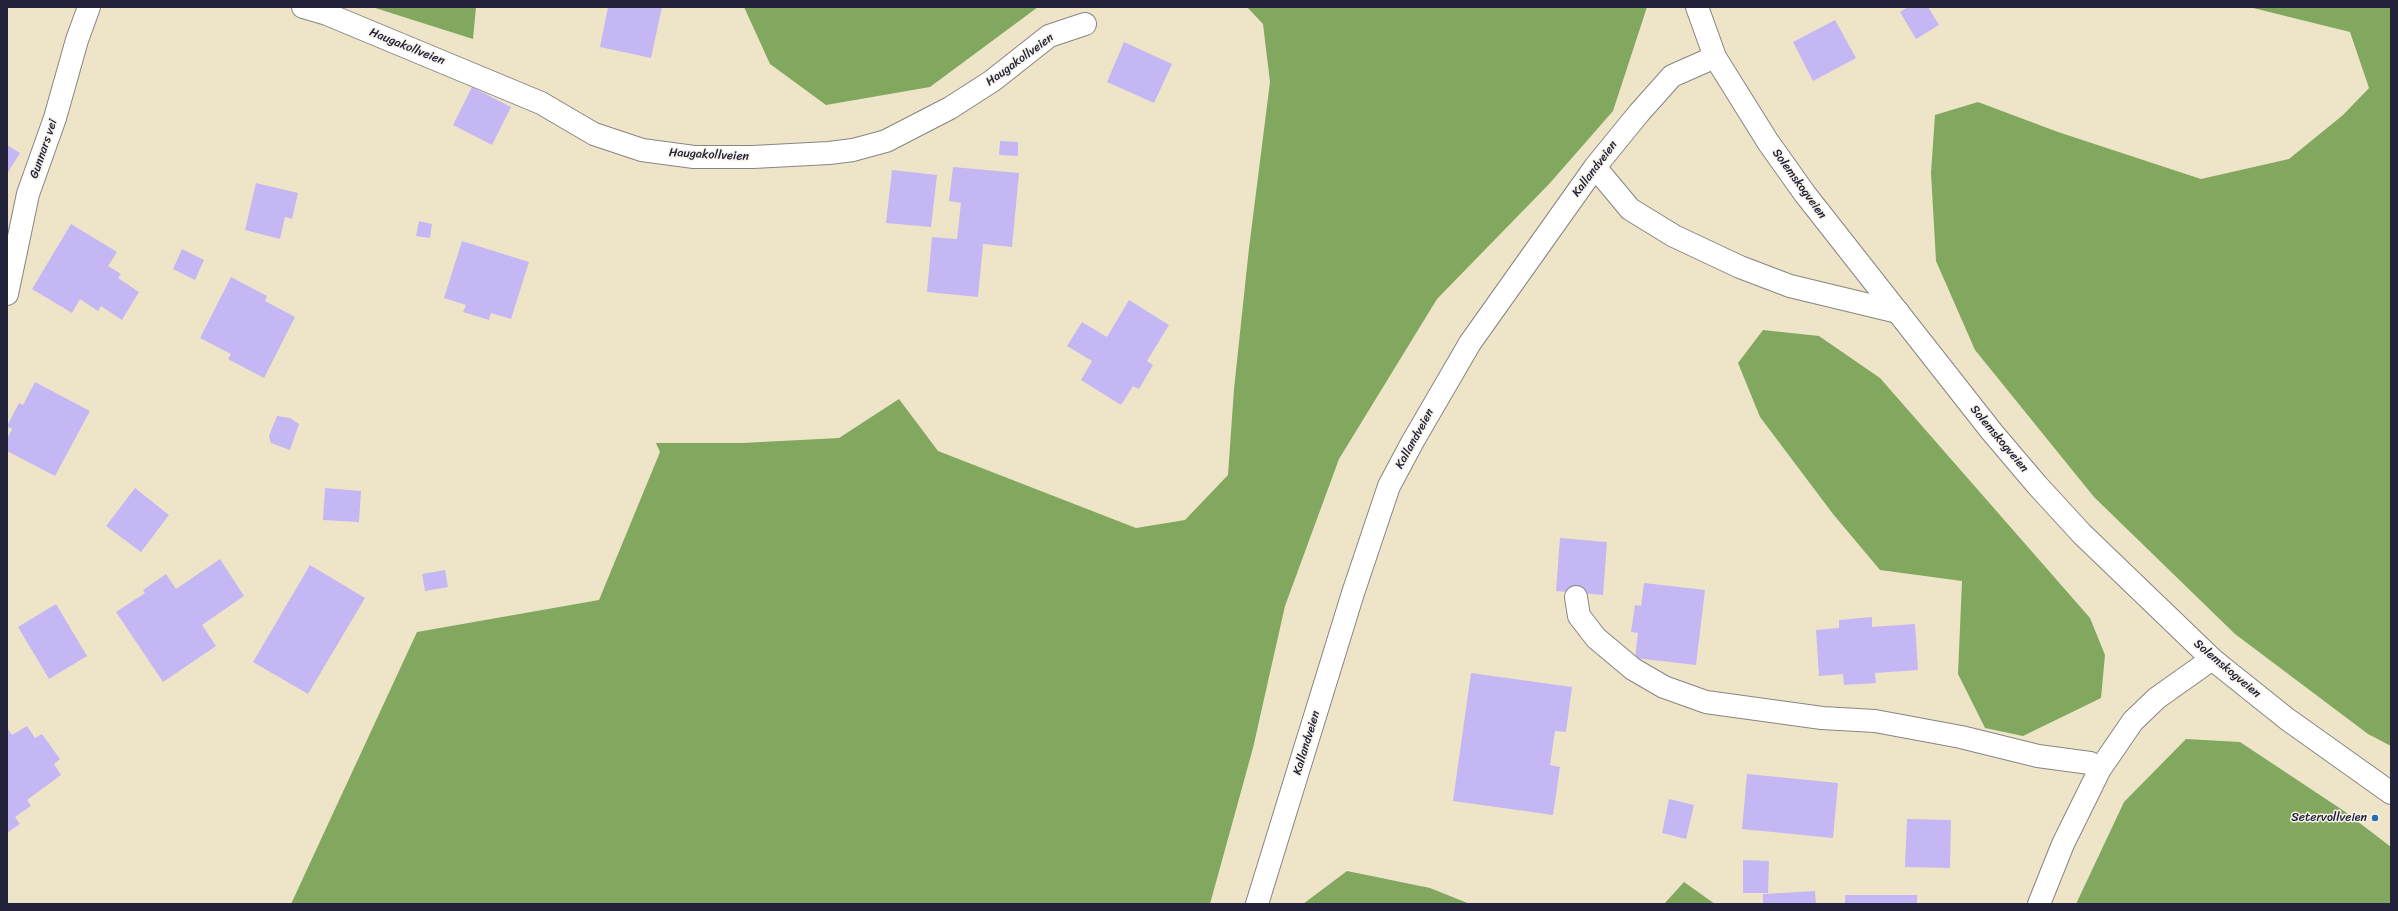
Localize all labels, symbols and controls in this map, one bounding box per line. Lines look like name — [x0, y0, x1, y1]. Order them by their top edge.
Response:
street label: Haugakollveien — [367, 25, 447, 69]
street label: Haugakollveien — [983, 31, 1057, 89]
street label: Gunnars vei — [27, 118, 61, 180]
street label: Kallandveien — [1569, 138, 1621, 200]
street label: Haugakollveien — [669, 146, 749, 164]
street label: Solemskogveien — [1769, 146, 1829, 222]
street label: Solemskogveien — [1967, 403, 2031, 475]
street label: Kallandveien — [1393, 406, 1437, 472]
street label: Solemskogveien — [2191, 637, 2263, 701]
street label: Kallandveien — [1290, 709, 1324, 777]
place label: Setervollveien — [2291, 811, 2367, 825]
marker: Setervollveien — [2370, 813, 2380, 823]

